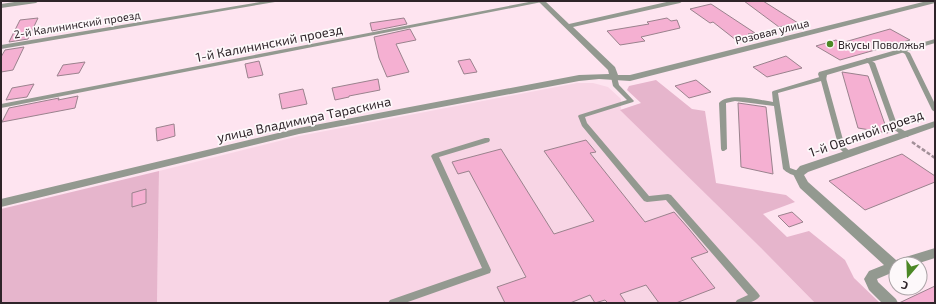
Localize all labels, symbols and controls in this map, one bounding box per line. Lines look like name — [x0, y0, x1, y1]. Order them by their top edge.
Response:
street label: 2-й Калининский проезд — [13, 7, 142, 40]
street label: Розовая улица — [734, 16, 811, 47]
street label: 1-й Калининский проезд — [194, 21, 344, 65]
place label: Вкусы Поволжья — [838, 38, 925, 52]
marker: Вкусы Поволжья — [825, 39, 835, 49]
street label: улица Владимира Тараскина — [216, 93, 392, 145]
street label: 1-й Овсяной проезд — [807, 106, 926, 160]
north arrow — [888, 256, 928, 296]
text: С — [899, 279, 910, 293]

